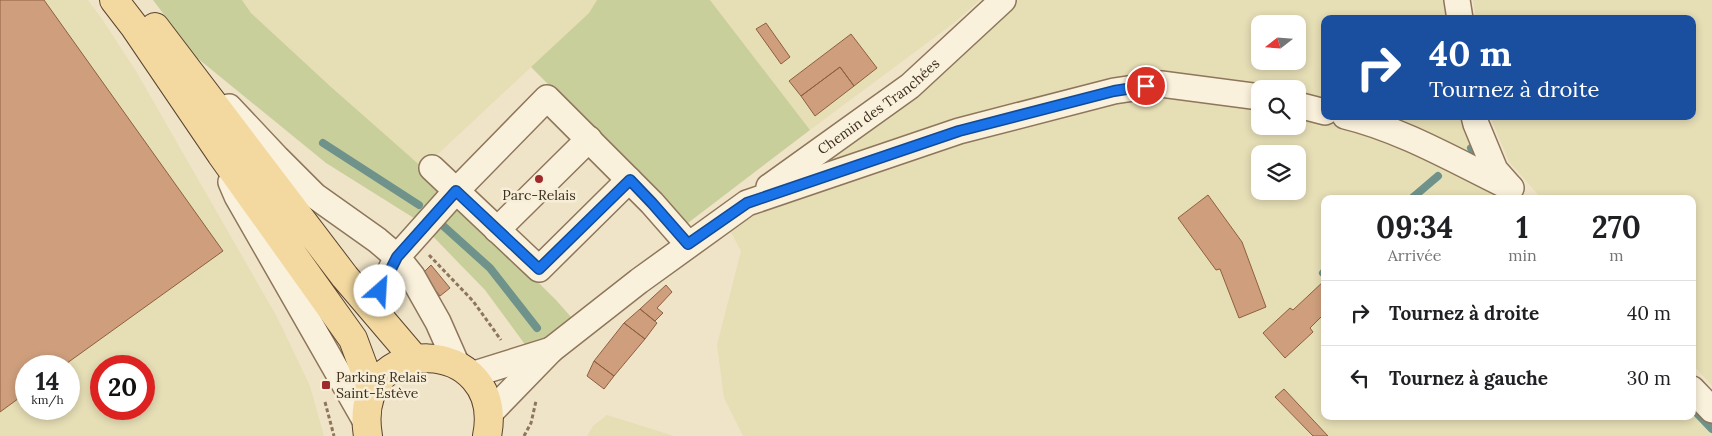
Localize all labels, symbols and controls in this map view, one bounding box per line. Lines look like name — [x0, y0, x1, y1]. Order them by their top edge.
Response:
north arrow — [1251, 15, 1306, 70]
map controls — [1251, 15, 1306, 200]
text: 40 m — [1429, 31, 1512, 76]
icon: right — [1346, 35, 1411, 100]
street label: Chemin des Tranchées — [814, 54, 943, 158]
pin — [1125, 65, 1167, 107]
icon: arrive — [1132, 72, 1160, 100]
text: Tournez à droite — [1429, 75, 1599, 103]
button: search — [1251, 80, 1306, 135]
button: layers — [1251, 145, 1306, 200]
marker: Parc-Relais — [533, 173, 545, 185]
place label: Parc-Relais — [502, 186, 576, 204]
text: 09:34 — [1376, 208, 1453, 246]
text: 1 — [1516, 208, 1529, 246]
text: 270 — [1592, 208, 1641, 246]
text: Arrivée — [1388, 245, 1441, 265]
text: min — [1508, 245, 1537, 265]
text: m — [1609, 245, 1624, 265]
position arrow — [353, 264, 405, 316]
icon: right — [1346, 299, 1374, 327]
text: Tournez à droite — [1389, 301, 1539, 325]
text: 40 m — [1627, 301, 1671, 325]
speed limit sign: 20 — [90, 355, 155, 420]
icon: left — [1346, 364, 1374, 392]
text: 14 — [36, 365, 59, 397]
text: Tournez à gauche — [1389, 366, 1548, 390]
text: 30 m — [1627, 366, 1671, 390]
place label: Parking Relais Saint-Estève — [336, 368, 427, 402]
marker: Parking Relais Saint-Estève — [320, 379, 332, 391]
text: km/h — [31, 392, 64, 407]

